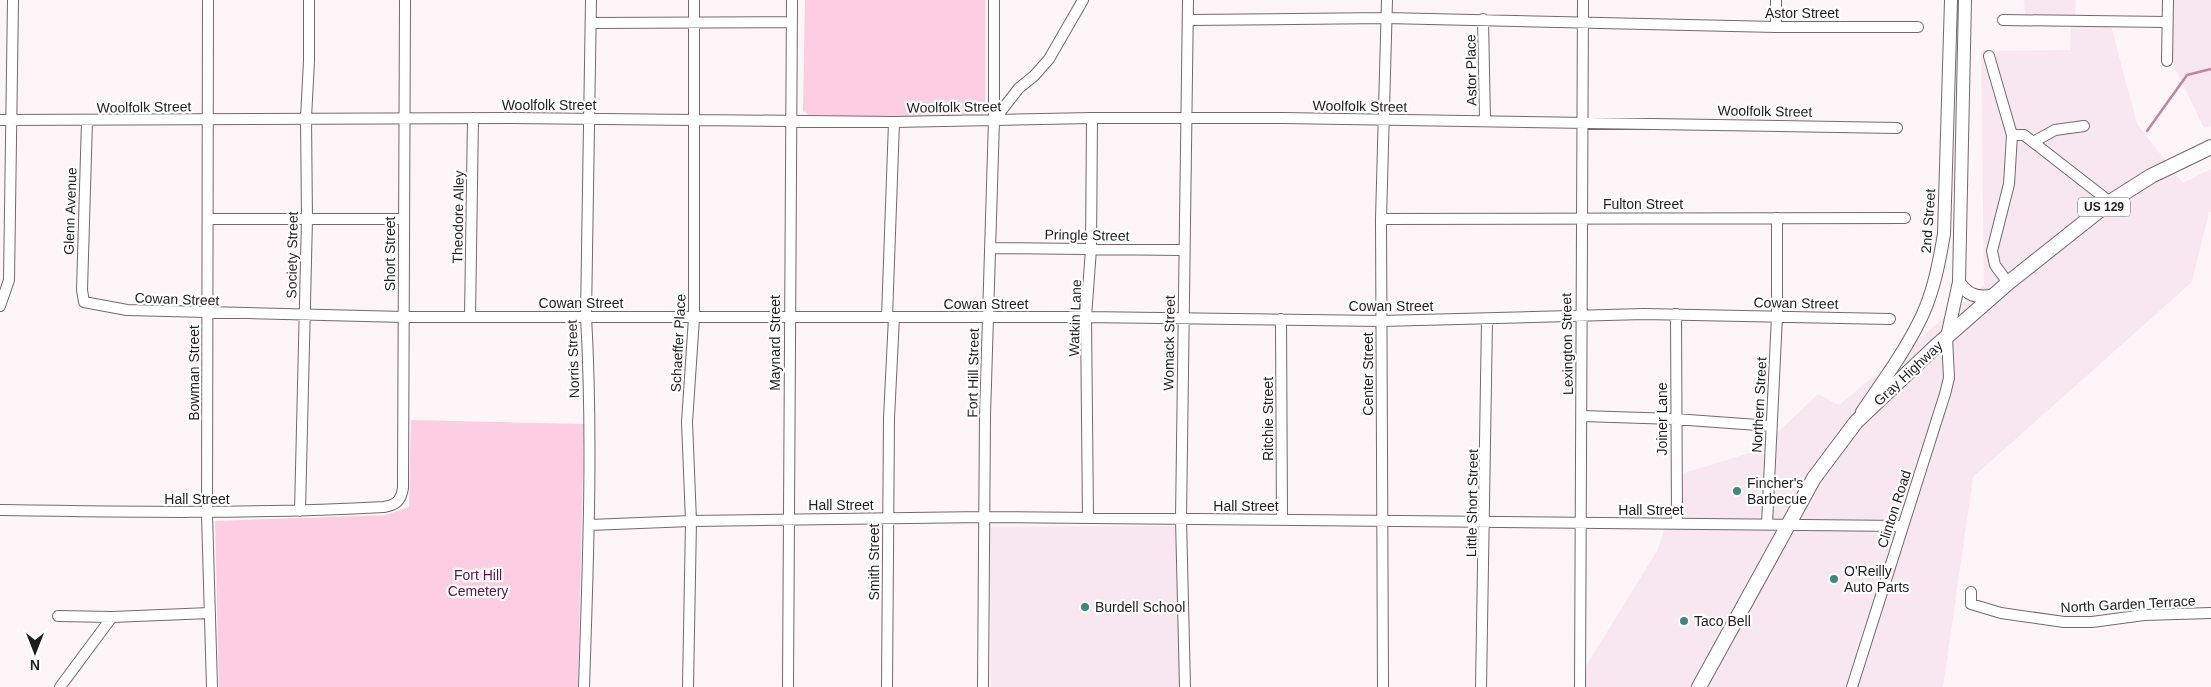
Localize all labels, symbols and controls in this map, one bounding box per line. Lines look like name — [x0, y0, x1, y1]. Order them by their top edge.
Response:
street label: Astor Street — [1765, 5, 1839, 21]
street label: Astor Place — [1462, 34, 1480, 106]
street label: Woolfolk Street — [502, 97, 596, 113]
street label: Woolfolk Street — [1313, 97, 1408, 115]
street label: Woolfolk Street — [97, 98, 192, 116]
street label: Woolfolk Street — [907, 98, 1002, 116]
street label: Woolfolk Street — [1718, 102, 1813, 120]
street label: Glenn Avenue — [60, 167, 80, 255]
street label: Theodore Alley — [449, 170, 467, 264]
street label: 2nd Street — [1918, 188, 1938, 254]
street label: Fulton Street — [1603, 196, 1683, 212]
road number: US 129 — [2078, 198, 2130, 216]
street label: Society Street — [283, 211, 301, 299]
street label: Short Street — [382, 217, 398, 291]
street label: Pringle Street — [1044, 226, 1130, 244]
street label: Watkin Lane — [1066, 279, 1084, 357]
street label: Cowan Street — [134, 290, 220, 308]
street label: Schaeffer Place — [667, 293, 689, 393]
street label: Lexington Street — [1558, 293, 1576, 395]
street label: Cowan Street — [1753, 294, 1839, 312]
street label: Cowan Street — [539, 295, 624, 311]
street label: Maynard Street — [767, 295, 783, 391]
street label: Womack Street — [1160, 295, 1178, 391]
street label: Cowan Street — [944, 296, 1029, 312]
street label: Cowan Street — [1349, 298, 1434, 314]
street label: Norris Street — [564, 319, 582, 399]
street label: Bowman Street — [186, 325, 202, 421]
street label: Fort Hill Street — [964, 328, 982, 418]
street label: Center Street — [1360, 332, 1376, 416]
street label: Gray Highway — [1870, 337, 1946, 409]
street label: Northern Street — [1749, 357, 1769, 453]
street label: Ritchie Street — [1260, 377, 1276, 461]
street label: Joiner Lane — [1654, 382, 1670, 456]
street label: Little Short Street — [1463, 449, 1481, 557]
street label: Clinton Road — [1874, 468, 1914, 550]
place label: Fincher's Barbecue — [1747, 475, 1807, 507]
marker: Fincher's Barbecue — [1731, 485, 1743, 497]
street label: Hall Street — [164, 491, 230, 507]
street label: Hall Street — [808, 497, 874, 513]
street label: Hall Street — [1213, 498, 1279, 514]
street label: Hall Street — [1618, 502, 1684, 518]
street label: Smith Street — [866, 523, 882, 601]
place label: O'Reilly Auto Parts — [1844, 563, 1909, 595]
park label: Fort Hill Cemetery — [448, 567, 508, 599]
marker: O'Reilly Auto Parts — [1828, 573, 1840, 585]
street label: North Garden Terrace — [2060, 592, 2196, 616]
place label: Burdell School — [1095, 599, 1185, 615]
marker: Burdell School — [1079, 601, 1091, 613]
place label: Taco Bell — [1694, 613, 1751, 629]
marker: Taco Bell — [1678, 615, 1690, 627]
north arrow — [10, 627, 60, 677]
text: N — [30, 657, 40, 673]

